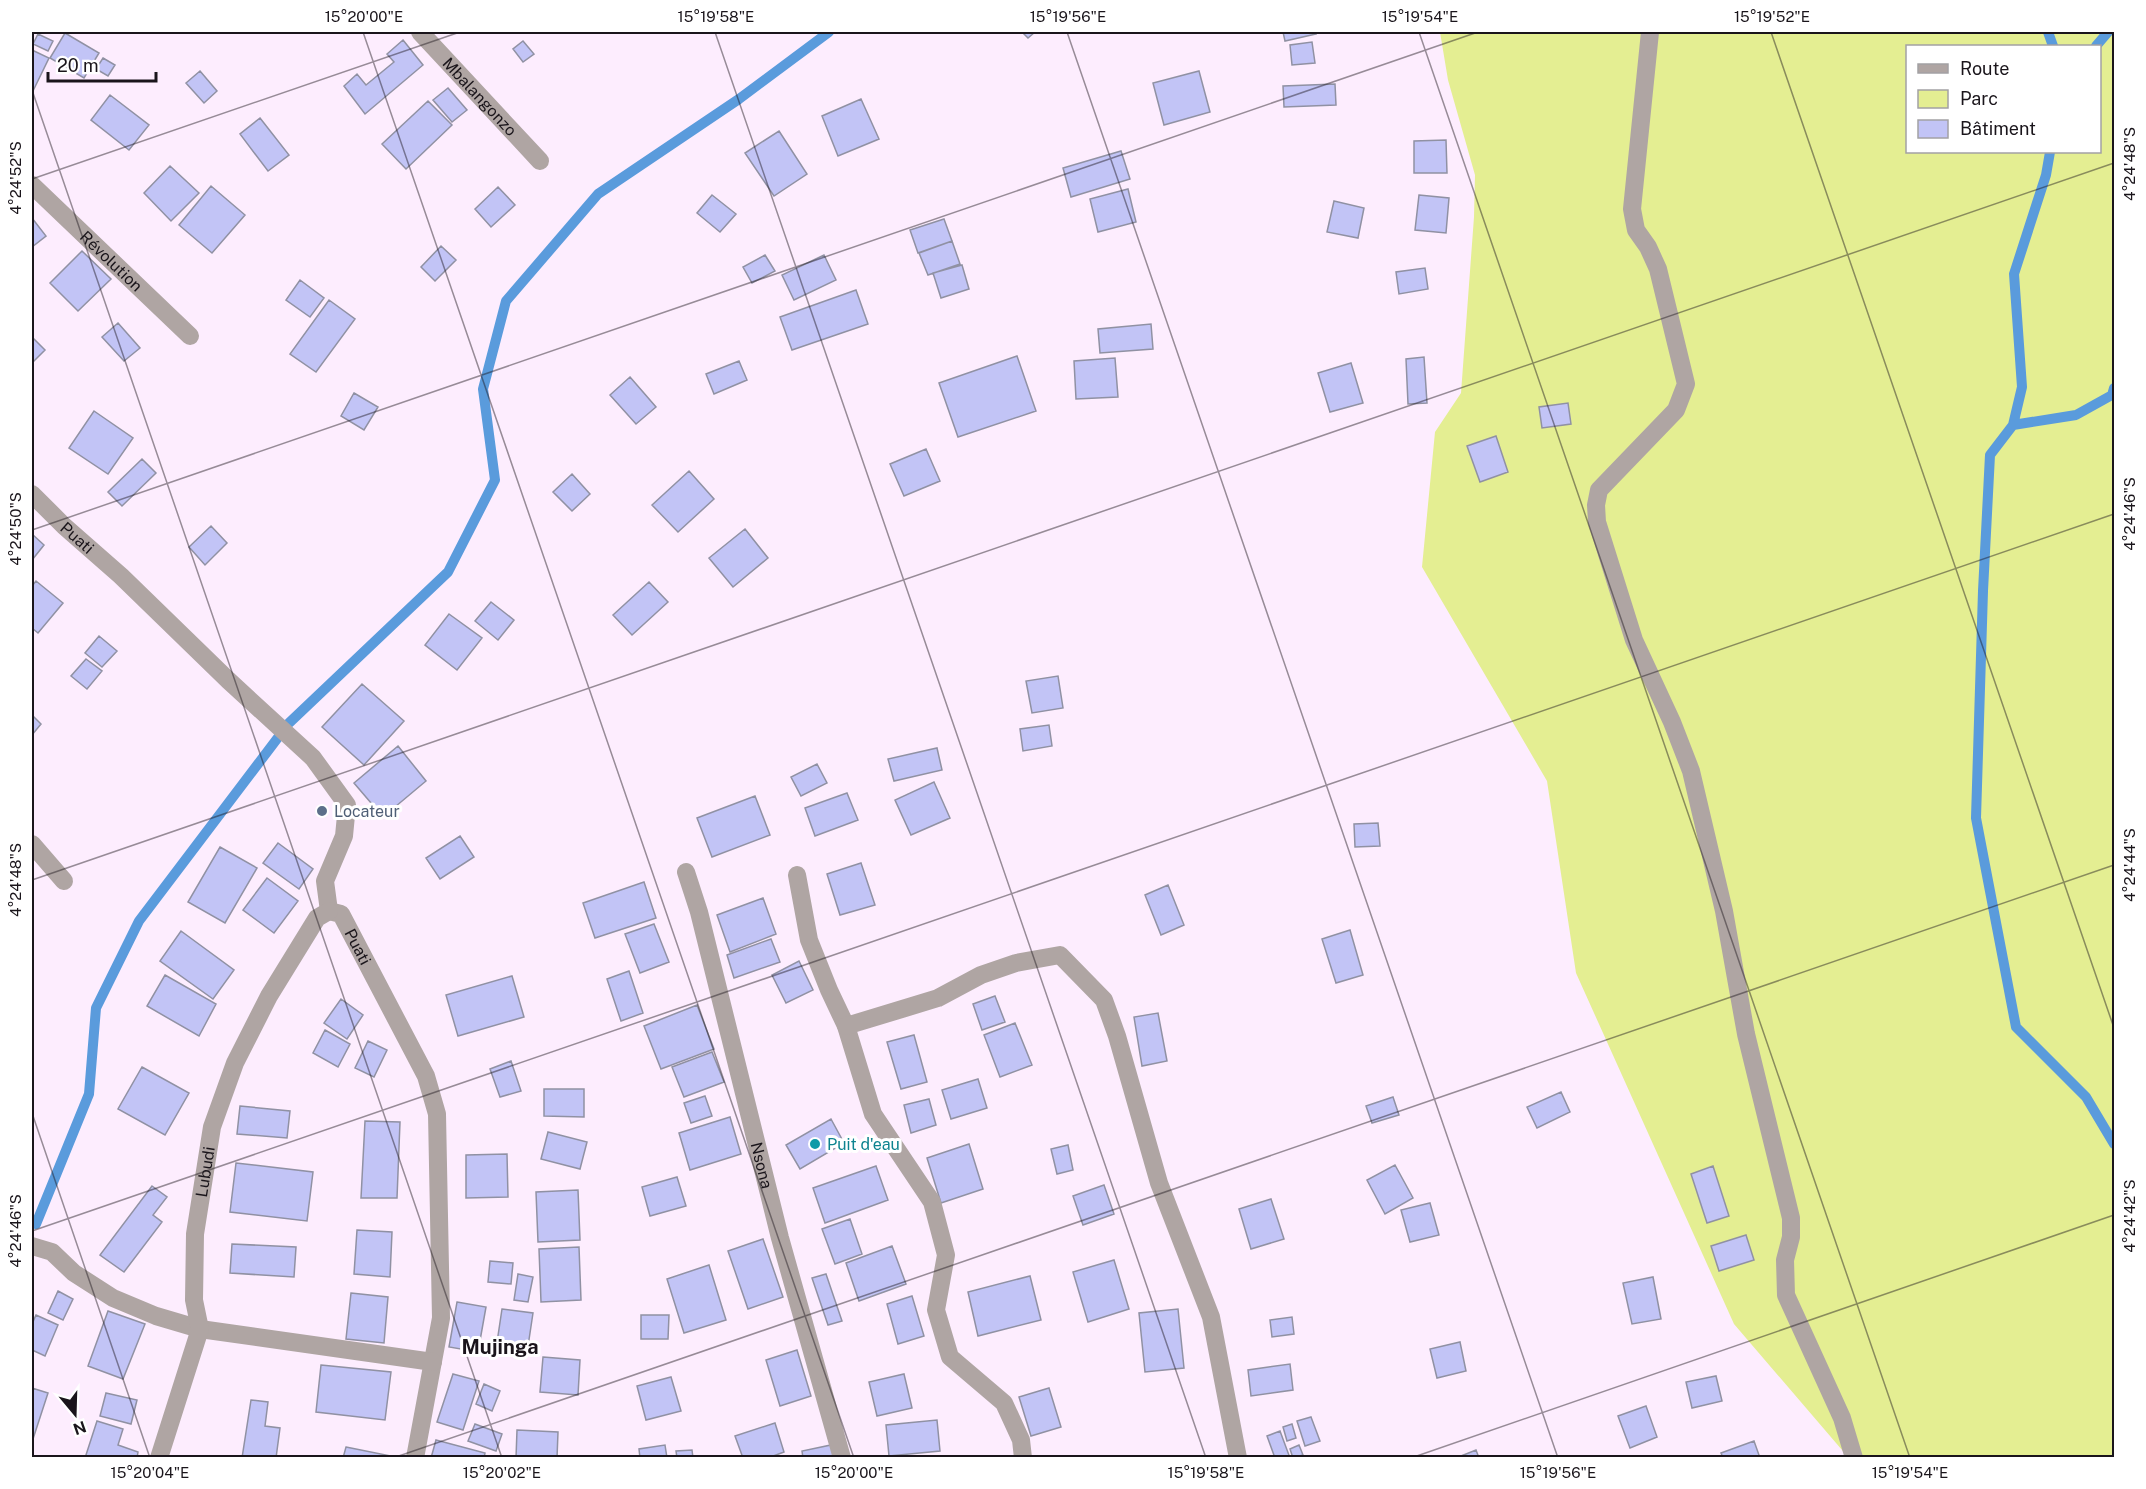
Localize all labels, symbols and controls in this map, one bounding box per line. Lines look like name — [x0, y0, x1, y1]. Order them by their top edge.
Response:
text: 15°20'00"E — [325, 8, 403, 25]
text: 15°19'58"E — [678, 8, 754, 25]
text: 15°19'56"E — [1030, 8, 1106, 25]
text: 15°19'54"E — [1382, 8, 1458, 25]
text: 15°19'52"E — [1734, 8, 1810, 25]
scale bar — [48, 45, 156, 83]
legend — [1906, 45, 2101, 153]
street label: Mbalangonzo — [439, 54, 521, 140]
text: 20 m — [57, 55, 99, 76]
text: Route — [1960, 58, 2009, 79]
text: Parc — [1960, 88, 1998, 109]
text: Bâtiment — [1960, 118, 2036, 139]
text: 4°24'48"S — [2121, 127, 2138, 201]
text: 4°24'52"S — [7, 141, 24, 215]
street label: Révolution — [76, 227, 146, 295]
text: 4°24'46"S — [2121, 477, 2138, 551]
text: 4°24'50"S — [7, 492, 24, 566]
street label: Puati — [56, 518, 98, 558]
place label: Locateur — [334, 802, 400, 821]
marker: Locateur — [315, 804, 329, 818]
text: 4°24'44"S — [2121, 828, 2138, 902]
text: 4°24'48"S — [7, 843, 24, 917]
street label: Puati — [340, 925, 375, 968]
place label: Puit d'eau — [827, 1135, 900, 1154]
marker: Puit d'eau — [808, 1137, 822, 1151]
street label: Nsona — [747, 1140, 776, 1191]
street label: Lubudi — [192, 1145, 219, 1199]
text: 4°24'42"S — [2121, 1179, 2138, 1253]
text: 4°24'46"S — [7, 1194, 24, 1268]
district label: Mujinga — [462, 1335, 538, 1359]
north arrow — [45, 1384, 105, 1444]
text: N — [71, 1417, 89, 1439]
text: 15°20'04"E — [111, 1464, 189, 1481]
text: 15°20'02"E — [463, 1464, 541, 1481]
text: 15°20'00"E — [815, 1464, 893, 1481]
text: 15°19'58"E — [1168, 1464, 1244, 1481]
text: 15°19'56"E — [1520, 1464, 1596, 1481]
text: 15°19'54"E — [1872, 1464, 1948, 1481]

